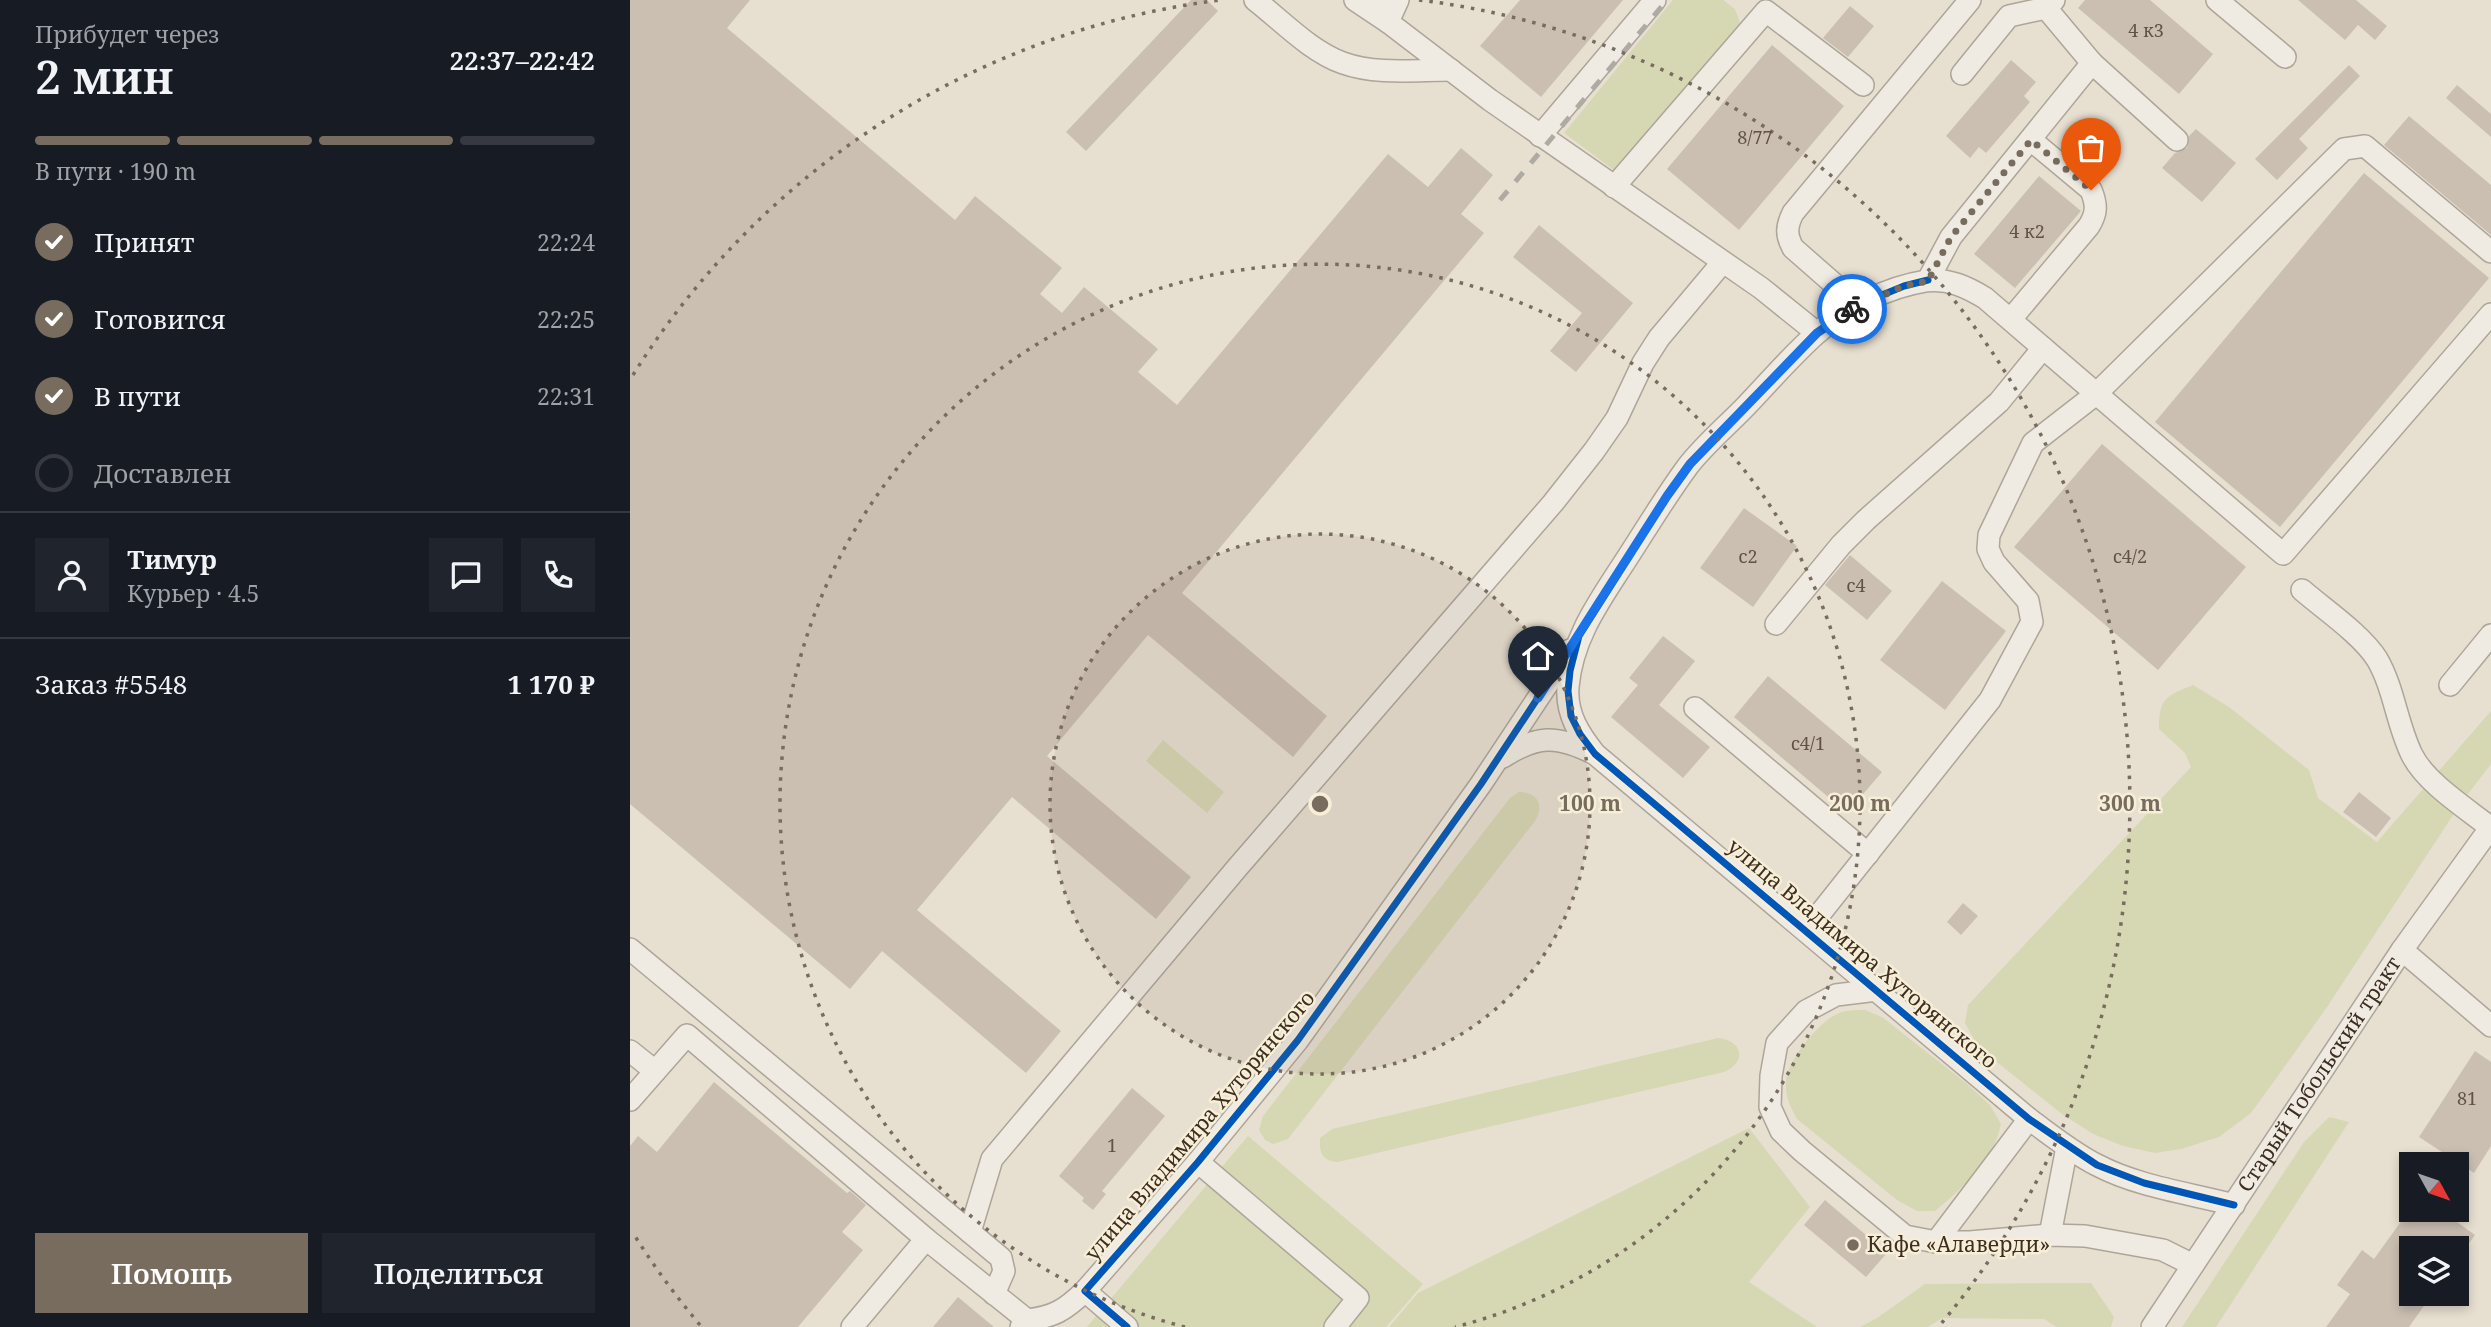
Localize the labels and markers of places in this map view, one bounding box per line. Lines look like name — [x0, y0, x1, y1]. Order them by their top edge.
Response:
pin — [2061, 118, 2121, 190]
pin — [1508, 626, 1568, 698]
centre of rings — [1308, 792, 1332, 816]
place label: Кафе «Алаверди» — [1867, 1230, 2050, 1258]
marker: Кафе «Алаверди» — [1845, 1237, 1861, 1253]

